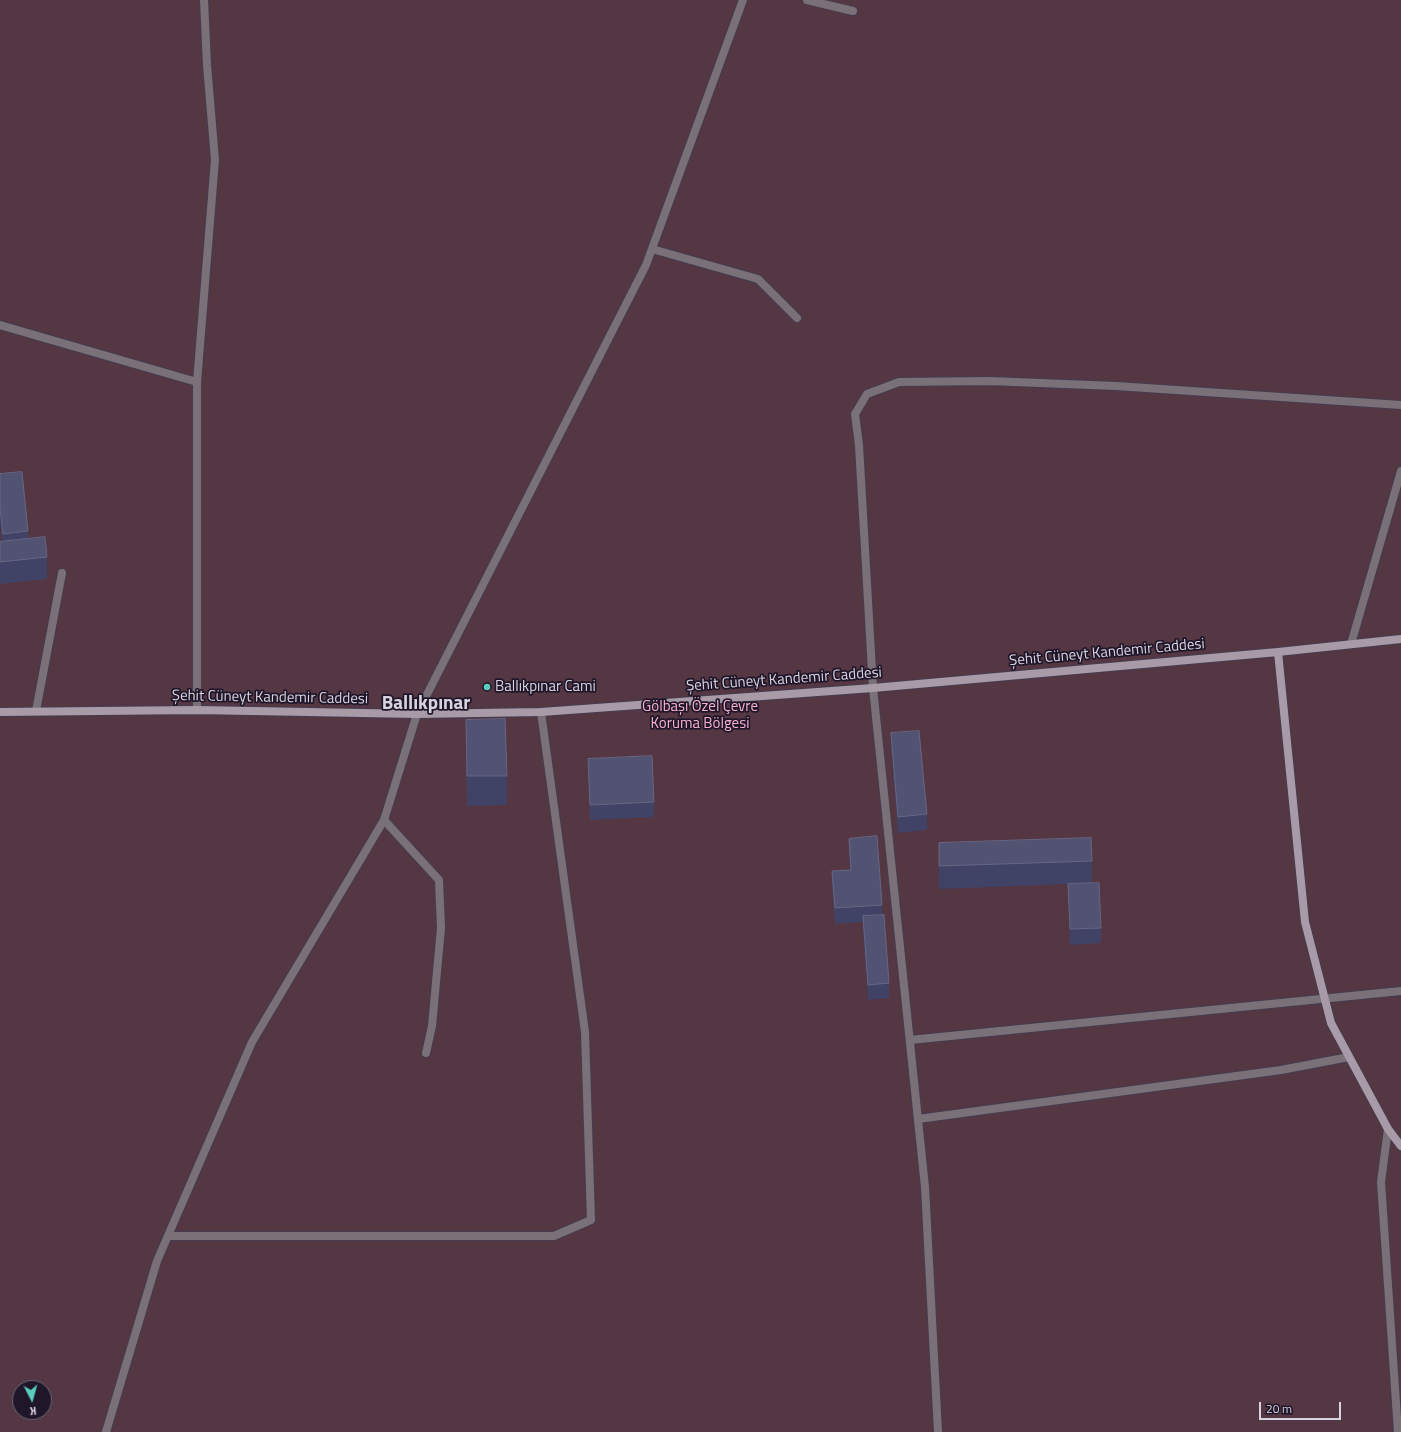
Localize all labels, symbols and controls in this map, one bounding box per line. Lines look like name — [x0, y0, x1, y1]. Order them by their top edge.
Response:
street label: Şehit Cüneyt Kandemir Caddesi — [1008, 635, 1206, 671]
street label: Şehit Cüneyt Kandemir Caddesi — [686, 664, 882, 696]
place label: Ballıkpınar Cami — [495, 678, 596, 696]
marker: Ballıkpınar Cami — [482, 682, 492, 692]
street label: Şehit Cüneyt Kandemir Caddesi — [172, 687, 368, 709]
district label: Ballıkpınar — [382, 693, 470, 715]
park label: Gölbaşı Özel Çevre Koruma Bölgesi — [642, 698, 758, 733]
north arrow — [12, 1380, 52, 1420]
scale bar — [1261, 1394, 1343, 1420]
text: 20 m — [1266, 1399, 1292, 1418]
text: K — [29, 1403, 37, 1419]

